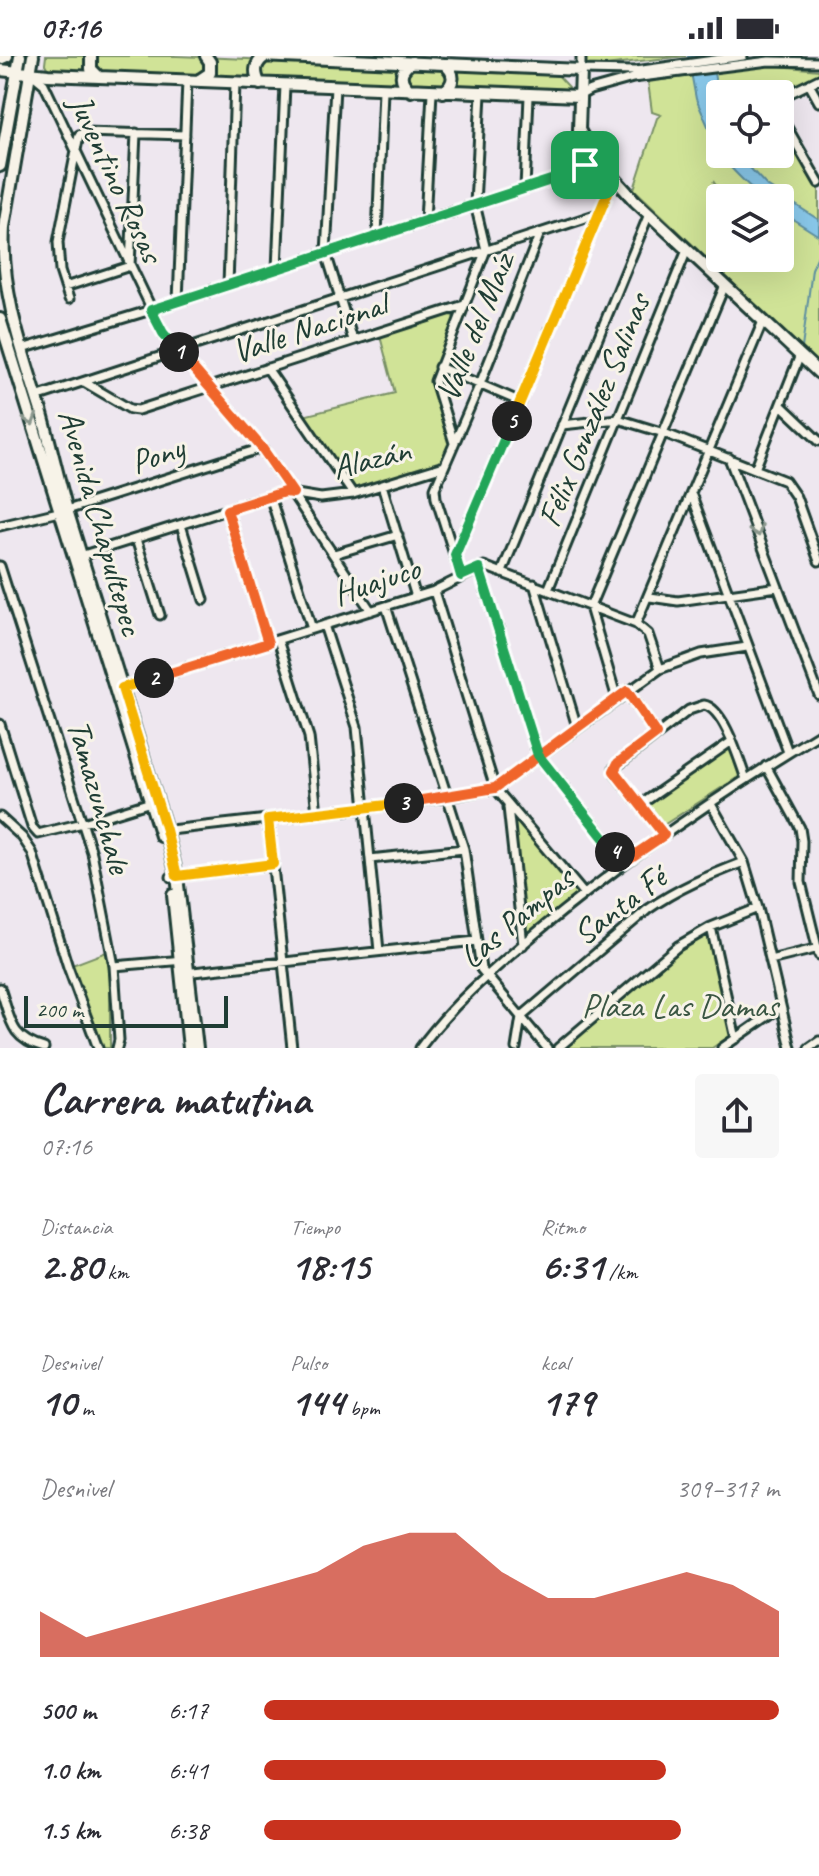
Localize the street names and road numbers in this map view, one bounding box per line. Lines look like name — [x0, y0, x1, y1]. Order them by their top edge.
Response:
street label: Juventino Rosas — [58, 86, 176, 272]
street label: Valle del Maíz — [425, 244, 525, 407]
street label: Valle Nacional — [227, 280, 398, 373]
street label: Félix González Salinas — [527, 285, 661, 533]
street label: Avenida Chapultepec — [49, 404, 155, 641]
street label: Pony — [125, 425, 192, 483]
street label: Alazán — [328, 428, 416, 489]
street label: Huajuco — [327, 546, 427, 615]
street label: Tamazunchale — [57, 714, 142, 880]
street label: Santa Fé — [564, 853, 679, 955]
street label: Las Pampas — [450, 855, 585, 978]

